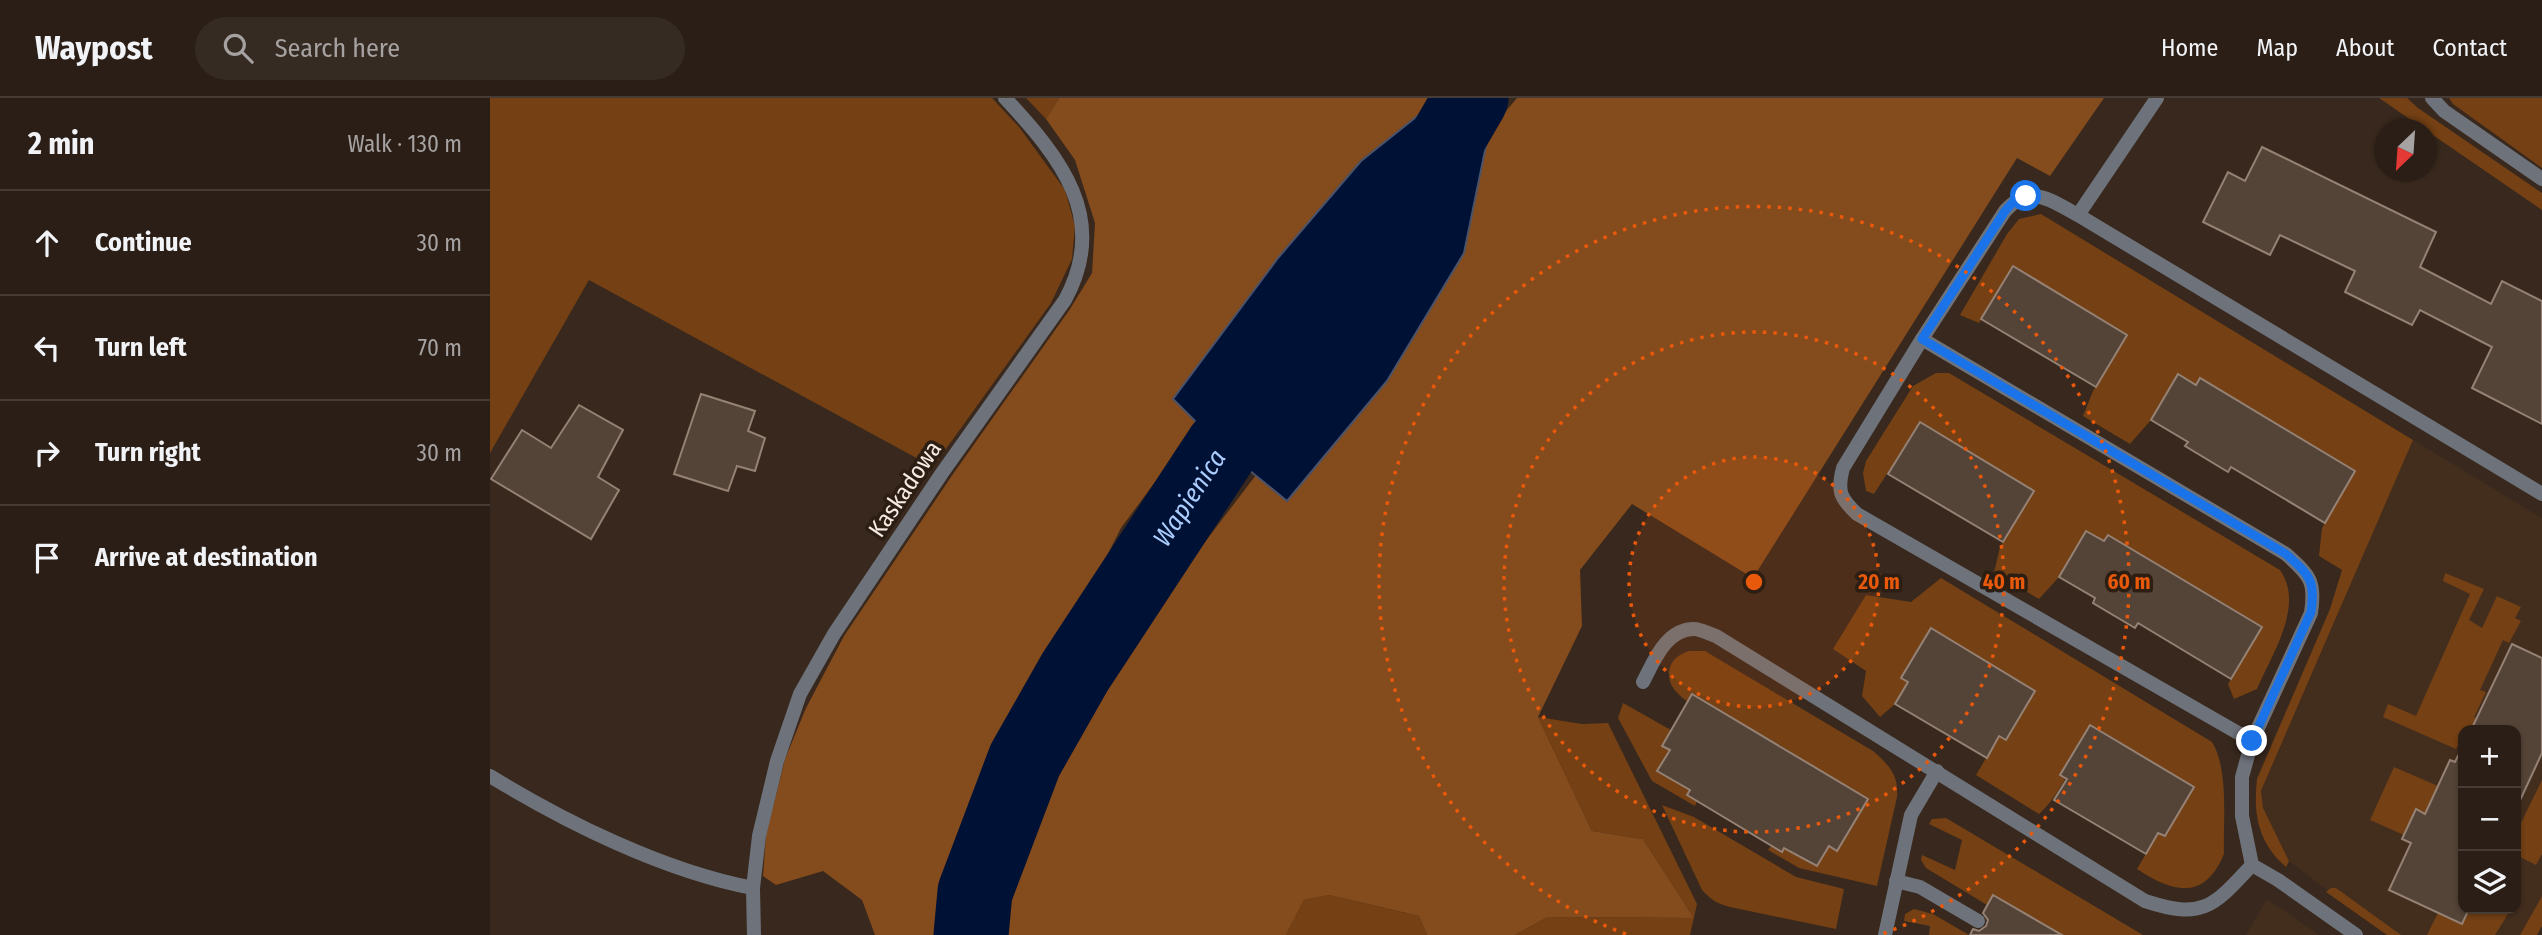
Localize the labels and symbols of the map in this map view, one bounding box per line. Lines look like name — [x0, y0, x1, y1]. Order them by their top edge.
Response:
north arrow — [2374, 119, 2437, 182]
route start — [2010, 180, 2041, 211]
street label: Kaskadowa — [863, 436, 947, 542]
water label: Wapienica — [1146, 443, 1232, 552]
text: 20 m — [1857, 569, 1900, 595]
text: 40 m — [1983, 569, 2025, 595]
text: 60 m — [2108, 569, 2150, 595]
centre of rings — [1742, 570, 1766, 594]
route end — [2236, 725, 2267, 756]

